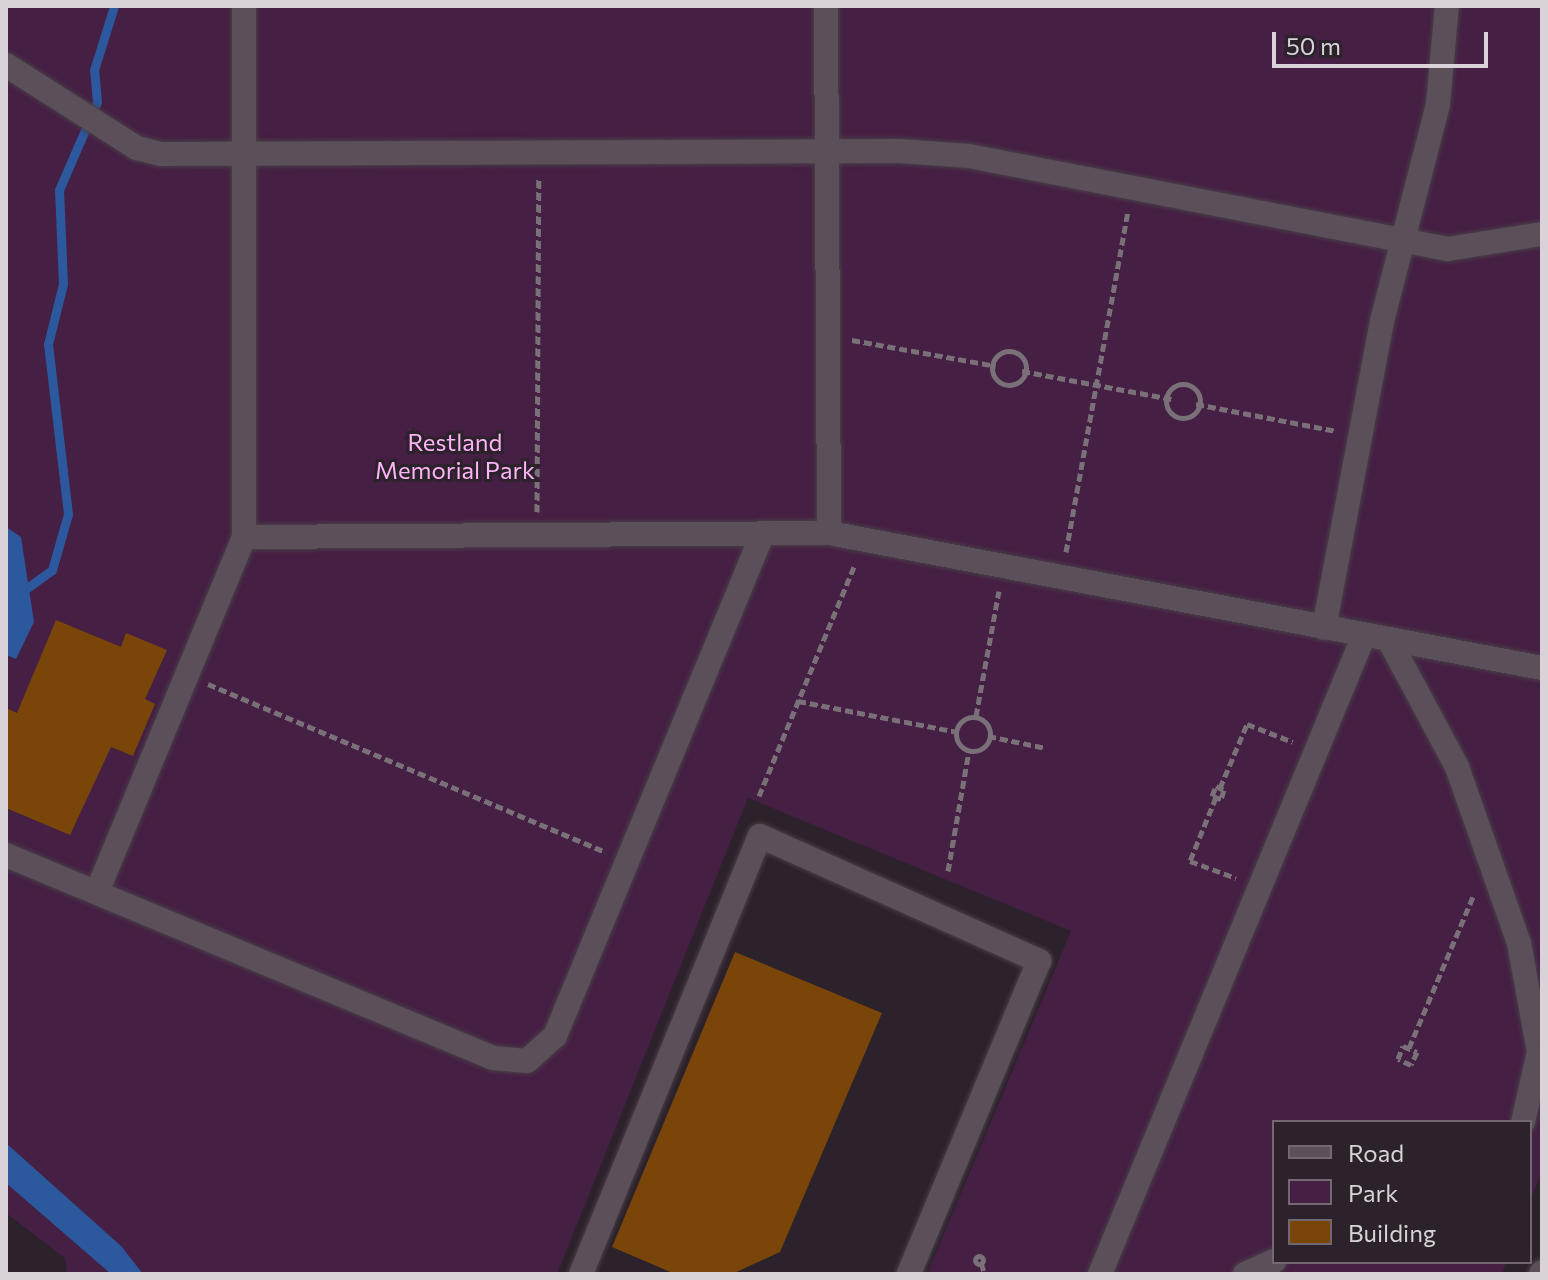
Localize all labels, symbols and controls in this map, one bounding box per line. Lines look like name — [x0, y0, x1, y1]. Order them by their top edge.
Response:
scale bar — [1276, 16, 1492, 66]
text: 50 m — [1286, 31, 1341, 60]
park label: Restland Memorial Park — [375, 428, 535, 484]
legend — [1272, 1120, 1532, 1264]
text: Road — [1348, 1138, 1404, 1167]
text: Park — [1348, 1178, 1398, 1207]
text: Building — [1348, 1218, 1436, 1247]

